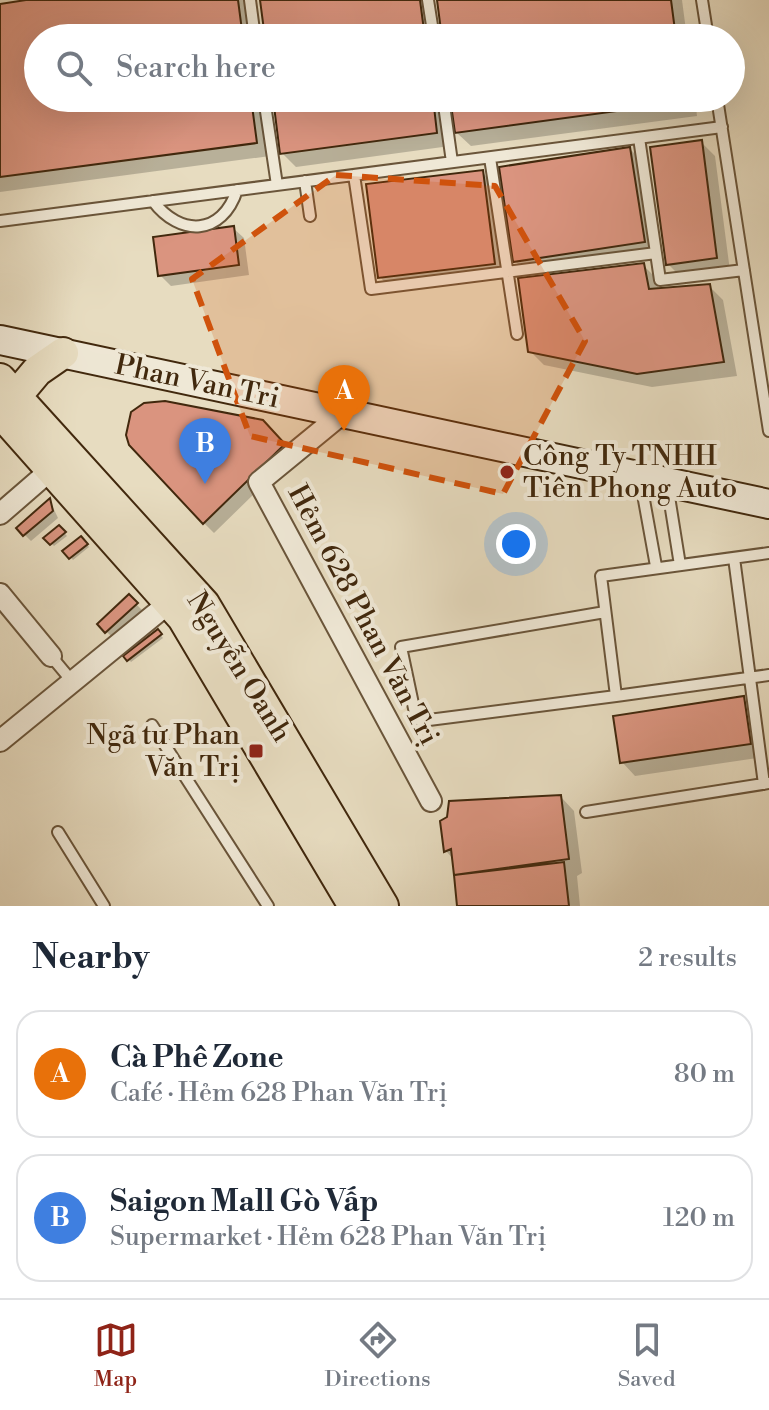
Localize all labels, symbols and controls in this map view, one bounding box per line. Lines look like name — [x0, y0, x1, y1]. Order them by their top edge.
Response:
search box — [24, 24, 745, 112]
icon: search — [52, 46, 96, 90]
text: Search here — [116, 49, 276, 87]
street label: Phan Van Tri — [112, 348, 282, 416]
pin: A — [318, 365, 370, 431]
pin: B — [179, 418, 231, 484]
place label: Công Ty TNHH Tiên Phong Auto — [523, 439, 737, 506]
marker: Công Ty TNHH Tiên Phong Auto — [498, 463, 516, 481]
street label: Hẻm 628 Phan Văn Trị — [280, 479, 446, 751]
your location — [496, 524, 536, 564]
street label: Nguyễn Oanh — [179, 585, 299, 749]
place label: Ngã tư Phan Văn Trị — [86, 718, 240, 785]
marker: Ngã tư Phan Văn Trị — [247, 742, 265, 760]
text: Nearby — [32, 937, 150, 979]
text: 2 results — [638, 942, 737, 974]
text: Cà Phê Zone — [110, 1039, 284, 1077]
text: A — [51, 1058, 69, 1090]
text: 80 m — [674, 1058, 735, 1090]
text: Café · Hẻm 628 Phan Văn Trị — [110, 1077, 447, 1109]
text: Saigon Mall Gò Vấp — [110, 1183, 378, 1221]
text: B — [50, 1202, 70, 1234]
text: 120 m — [663, 1202, 735, 1234]
text: Supermarket · Hẻm 628 Phan Văn Trị — [110, 1221, 546, 1253]
tab: Map — [94, 1318, 138, 1393]
tab: Directions — [325, 1318, 431, 1393]
tab: Saved — [618, 1318, 675, 1393]

